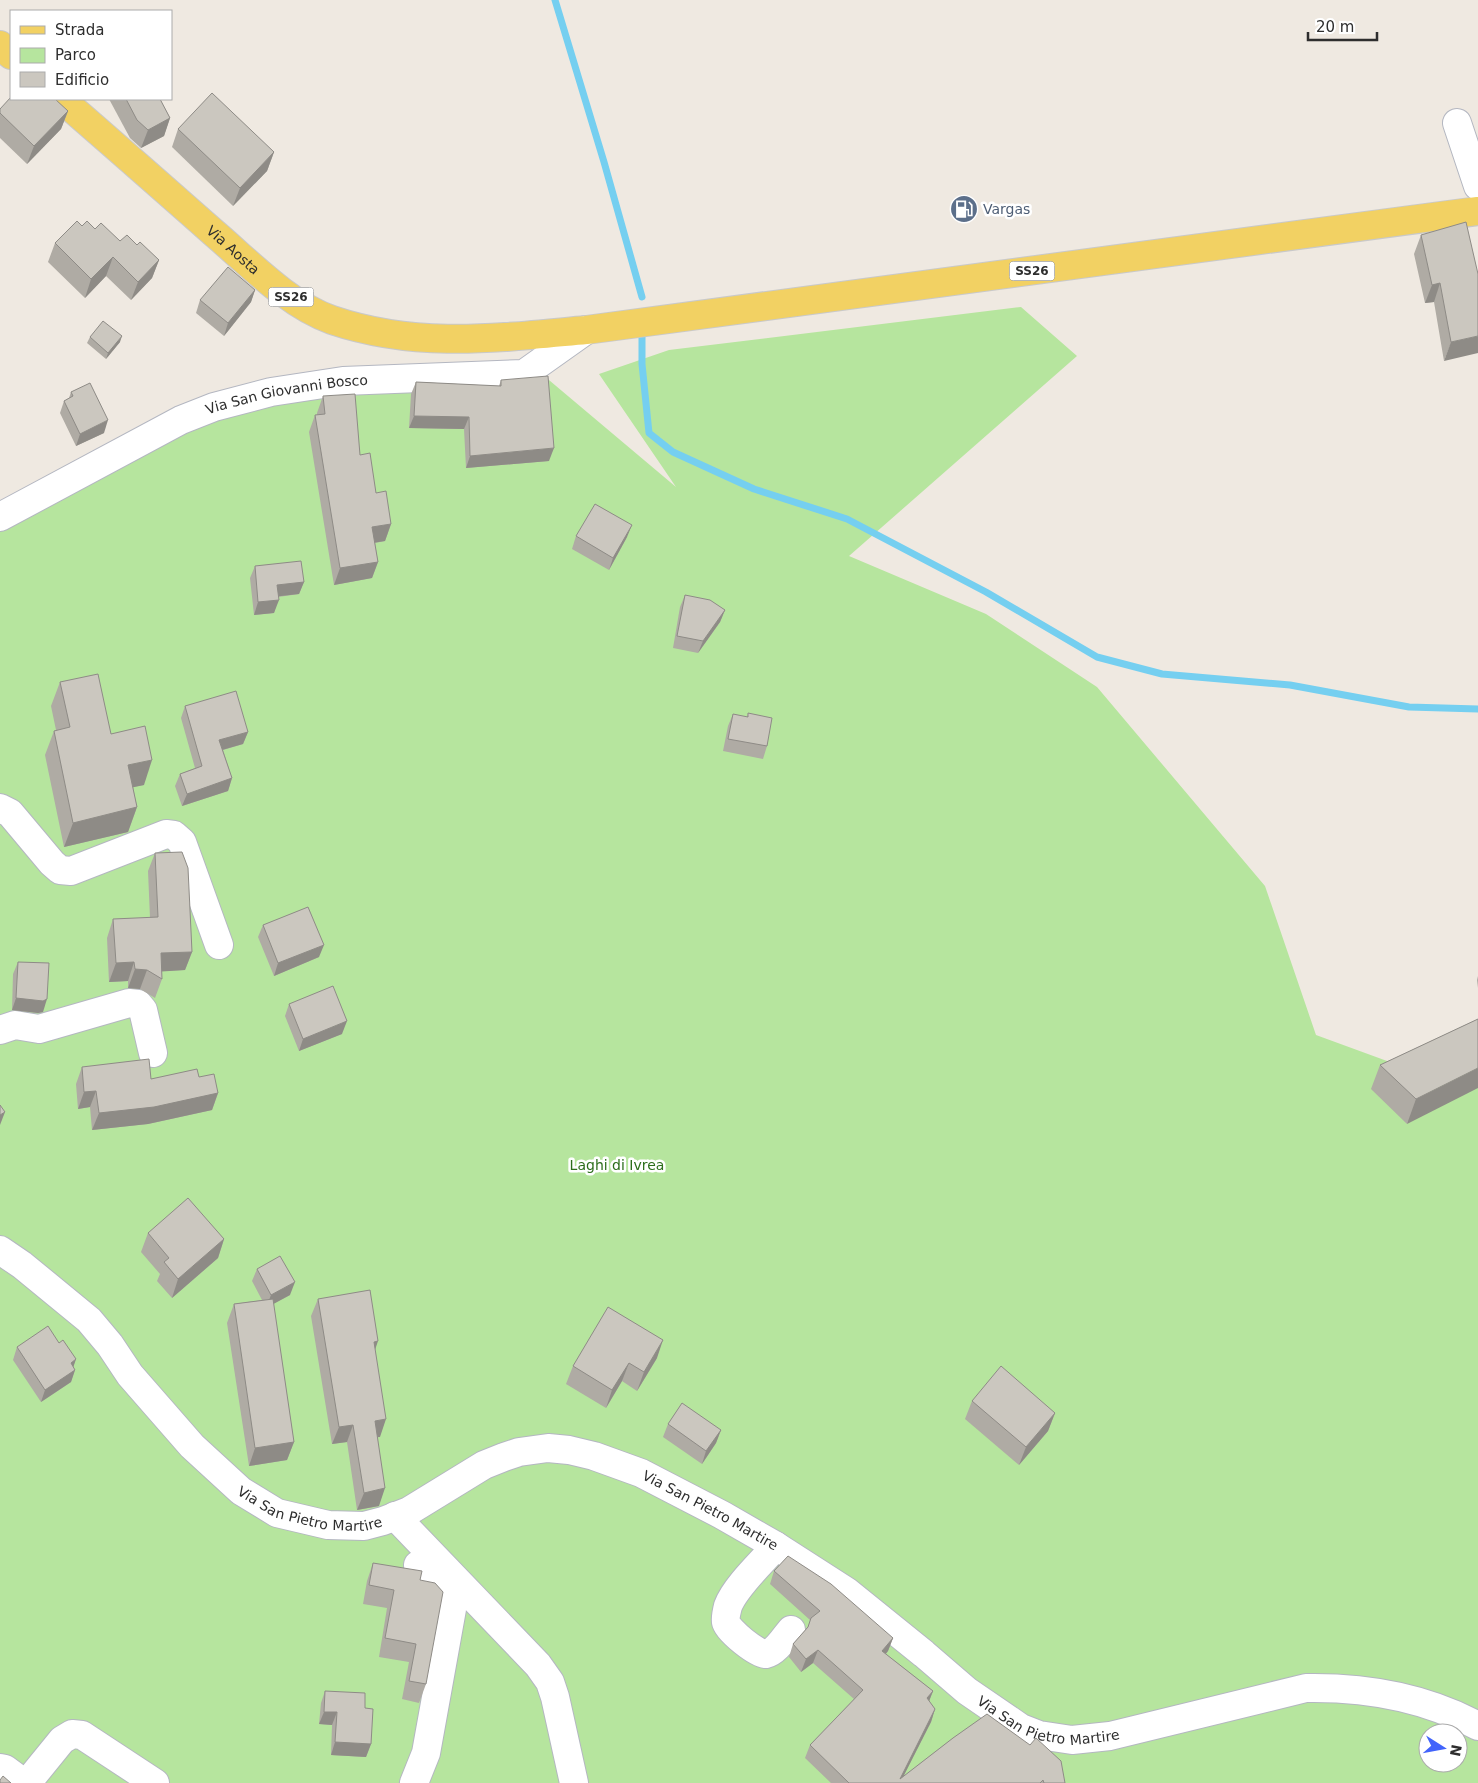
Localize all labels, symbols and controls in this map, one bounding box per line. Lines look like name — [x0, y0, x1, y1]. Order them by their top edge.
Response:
legend — [10, 10, 172, 100]
scale bar — [1308, 10, 1377, 42]
text: 20 m — [1316, 18, 1354, 36]
text: Strada — [55, 21, 104, 39]
text: Parco — [55, 46, 96, 64]
text: Edificio — [55, 71, 109, 89]
fuel station icon: Vargas — [949, 194, 979, 224]
place label: Vargas — [983, 201, 1030, 217]
street label: Via Aosta — [203, 222, 263, 278]
road number: SS26 — [1010, 262, 1054, 280]
road number: SS26 — [268, 288, 314, 306]
street label: Via San Giovanni Bosco — [203, 372, 368, 418]
park label: Laghi di Ivrea — [570, 1157, 664, 1173]
street label: Via San Pietro Martire — [640, 1467, 781, 1553]
street label: Via San Pietro Martire — [235, 1483, 384, 1534]
street label: Via San Pietro Martire — [974, 1692, 1121, 1748]
north arrow — [1418, 1723, 1468, 1773]
text: N — [1447, 1743, 1465, 1758]

